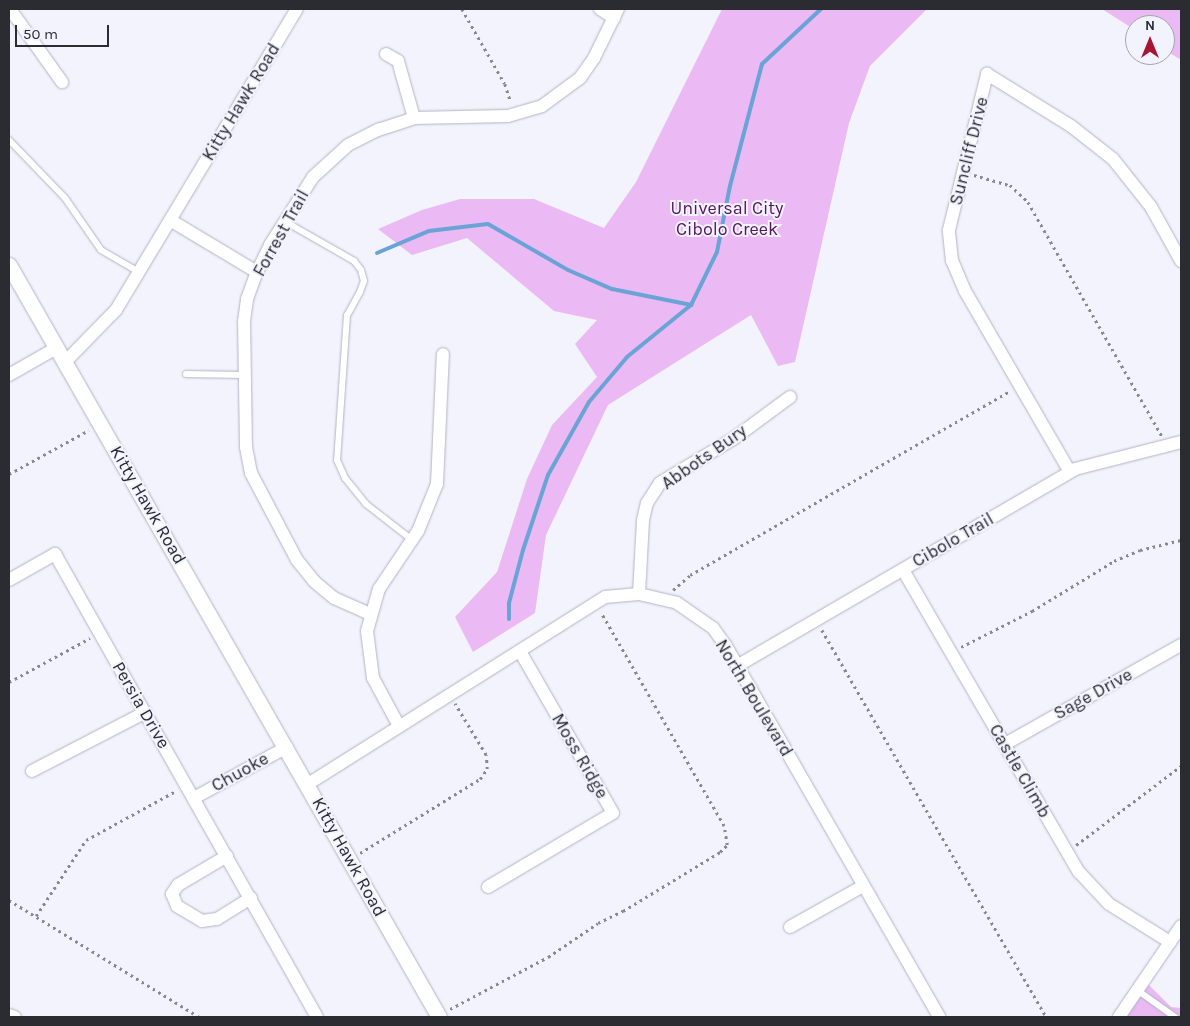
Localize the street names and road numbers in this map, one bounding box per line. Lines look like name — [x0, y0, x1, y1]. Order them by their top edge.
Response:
street label: Kitty Hawk Road — [197, 39, 285, 165]
street label: Suncliff Drive — [945, 95, 993, 207]
street label: Forrest Trail — [248, 186, 314, 280]
street label: Abbots Bury — [657, 420, 751, 494]
street label: Kitty Hawk Road — [105, 442, 191, 568]
street label: Cibolo Trail — [908, 508, 998, 572]
street label: North Boulevard — [711, 635, 797, 761]
street label: Persia Drive — [107, 658, 175, 752]
street label: Sage Drive — [1050, 664, 1136, 724]
street label: Moss Ridge — [547, 710, 613, 802]
street label: Castle Climb — [984, 720, 1056, 822]
street label: Chuoke — [208, 748, 272, 796]
street label: Kitty Hawk Road — [307, 793, 391, 921]

